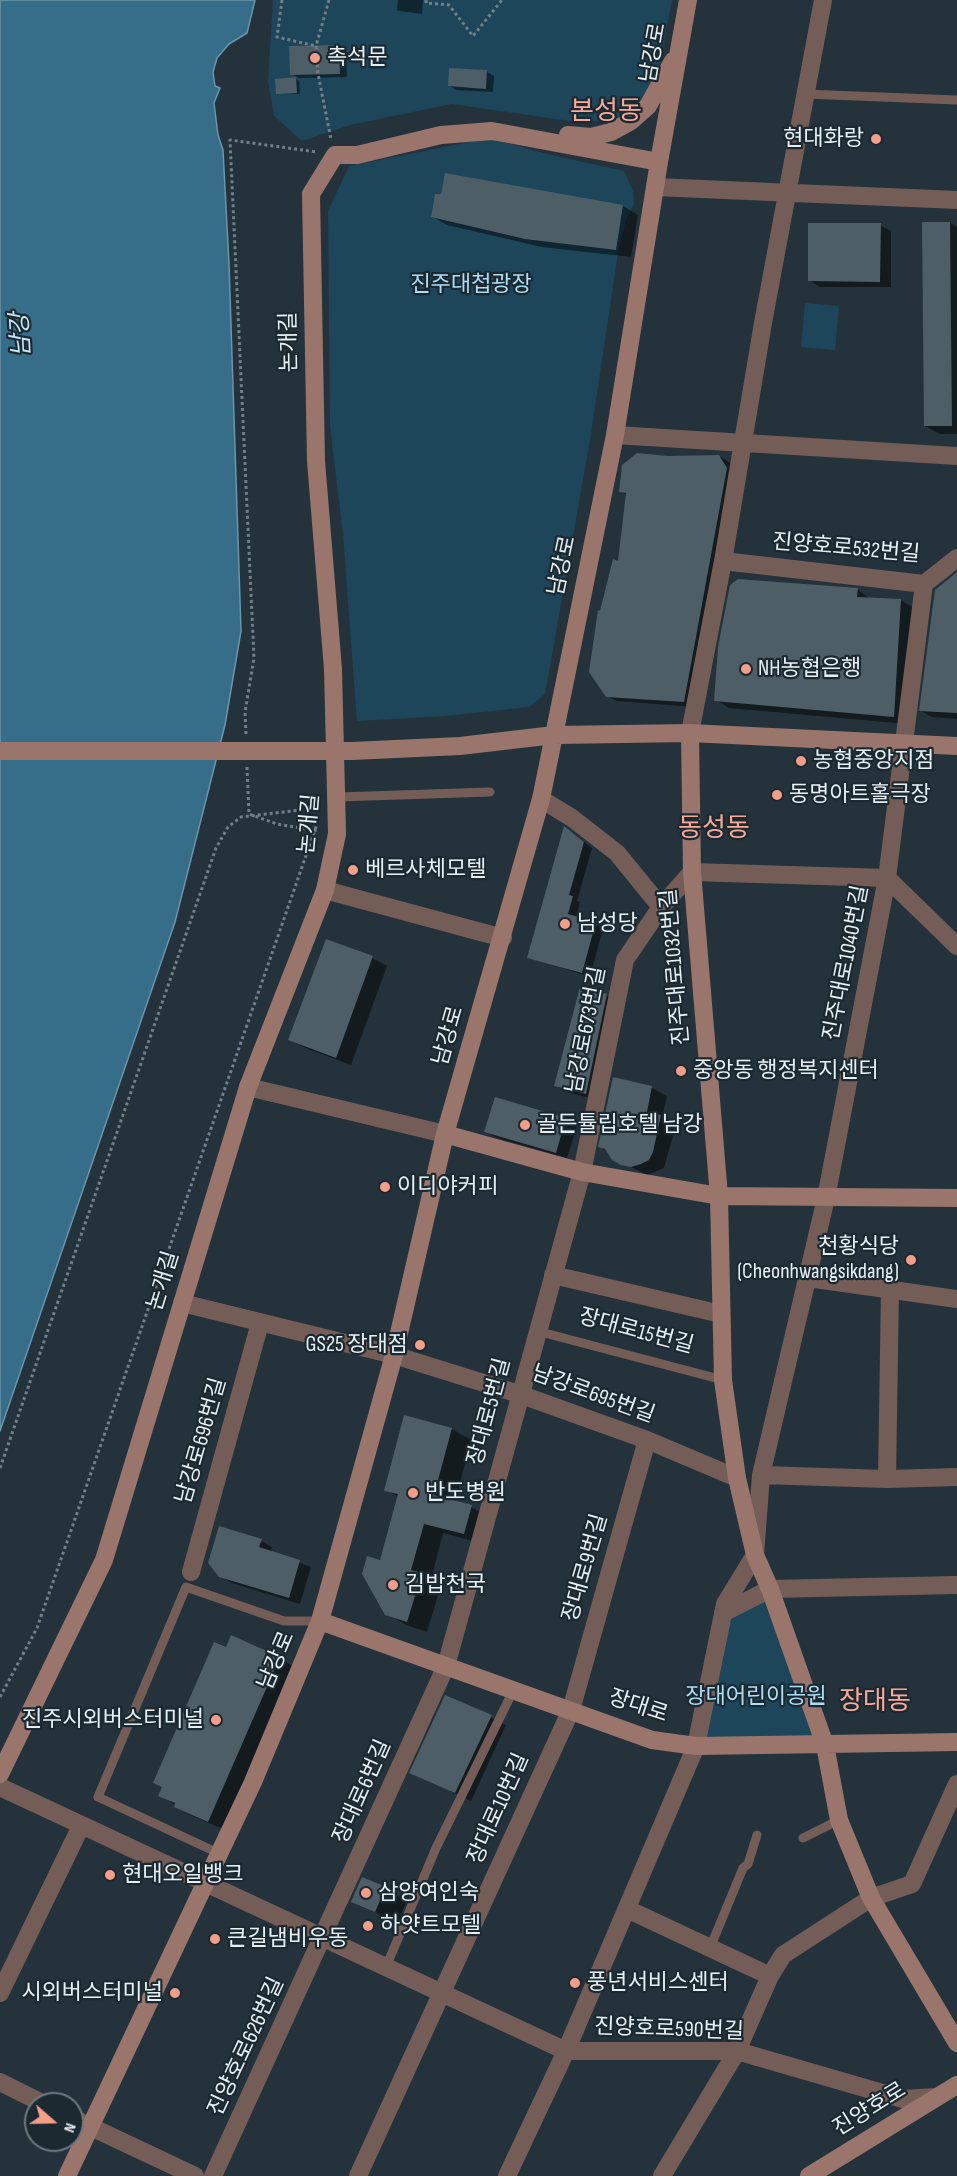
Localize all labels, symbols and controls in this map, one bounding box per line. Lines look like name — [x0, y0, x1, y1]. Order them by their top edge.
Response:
street label: 남강로 — [636, 21, 672, 85]
place label: 촉석문 — [327, 45, 388, 71]
marker: 촉석문 — [308, 51, 322, 65]
district label: 본성동 — [570, 96, 642, 128]
place label: 현대화랑 — [783, 126, 864, 152]
marker: 현대화랑 — [869, 132, 883, 146]
park label: 진주대첩광장 — [410, 272, 532, 298]
street label: 논개길 — [276, 311, 304, 373]
water label: 남강 — [6, 312, 38, 358]
street label: 진양호로532번길 — [771, 529, 921, 569]
street label: 남강로 — [544, 534, 582, 598]
place label: NH농협은행 — [758, 656, 861, 682]
marker: NH농협은행 — [739, 662, 753, 676]
place label: 농협중앙지점 — [813, 748, 934, 774]
marker: 농협중앙지점 — [794, 754, 808, 768]
place label: 동명아트홀극장 — [789, 782, 931, 808]
marker: 동명아트홀극장 — [770, 788, 784, 802]
street label: 논개길 — [294, 793, 326, 855]
district label: 동성동 — [678, 813, 750, 845]
place label: 베르사체모텔 — [365, 857, 486, 883]
marker: 베르사체모텔 — [346, 863, 360, 877]
street label: 진주대로1040번길 — [819, 883, 875, 1043]
street label: 진주대로1032번길 — [656, 888, 696, 1046]
place label: 남성당 — [577, 911, 638, 937]
marker: 남성당 — [558, 917, 572, 931]
street label: 남강로673번길 — [562, 964, 612, 1096]
street label: 남강로 — [428, 1003, 470, 1069]
place label: 중앙동 행정복지센터 — [693, 1058, 879, 1084]
marker: 중앙동 행정복지센터 — [674, 1064, 688, 1078]
place label: 골든튤립호텔 남강 — [537, 1112, 702, 1138]
marker: 골든튤립호텔 남강 — [518, 1118, 532, 1132]
place label: 이디야커피 — [397, 1174, 498, 1200]
marker: 이디야커피 — [378, 1180, 392, 1194]
place label: 천황식당 (Cheonhwangsikdang) — [737, 1234, 899, 1286]
street label: 논개길 — [143, 1248, 185, 1314]
marker: 천황식당 (Cheonhwangsikdang) — [904, 1253, 918, 1267]
street label: 장대로15번길 — [576, 1304, 696, 1360]
place label: GS25 장대점 — [306, 1332, 408, 1358]
marker: GS25 장대점 — [413, 1338, 427, 1352]
street label: 장대로5번길 — [463, 1355, 517, 1469]
street label: 남강로695번길 — [528, 1360, 658, 1430]
street label: 남강로696번길 — [171, 1375, 233, 1507]
place label: 반도병원 — [425, 1480, 506, 1506]
marker: 반도병원 — [406, 1486, 420, 1500]
street label: 장대로9번길 — [558, 1511, 614, 1625]
place label: 김밥천국 — [405, 1572, 486, 1598]
marker: 김밥천국 — [386, 1578, 400, 1592]
street label: 남강로 — [253, 1628, 301, 1694]
park label: 장대어린이공원 — [685, 1684, 827, 1710]
street label: 장대로 — [605, 1685, 671, 1729]
district label: 장대동 — [839, 1686, 911, 1718]
place label: 진주시외버스터미널 — [22, 1707, 204, 1733]
marker: 진주시외버스터미널 — [209, 1713, 223, 1727]
street label: 장대로6번길 — [328, 1736, 398, 1848]
street label: 장대로10번길 — [463, 1749, 535, 1869]
place label: 현대오일뱅크 — [122, 1862, 243, 1888]
marker: 현대오일뱅크 — [103, 1868, 117, 1882]
place label: 삼양여인숙 — [378, 1880, 479, 1906]
marker: 삼양여인숙 — [359, 1886, 373, 1900]
place label: 하얏트모텔 — [380, 1913, 481, 1939]
marker: 하얏트모텔 — [361, 1919, 375, 1933]
place label: 큰길냄비우동 — [227, 1926, 348, 1952]
marker: 큰길냄비우동 — [208, 1932, 222, 1946]
place label: 풍년서비스센터 — [587, 1970, 729, 1996]
street label: 진양호로626번길 — [203, 1973, 291, 2121]
marker: 풍년서비스센터 — [568, 1976, 582, 1990]
place label: 시외버스터미널 — [21, 1980, 163, 2006]
marker: 시외버스터미널 — [168, 1986, 182, 2000]
street label: 진양호로590번길 — [594, 2014, 744, 2046]
street label: 진양호로 — [829, 2077, 911, 2143]
north arrow — [24, 2092, 84, 2152]
text: N — [59, 2120, 80, 2135]

